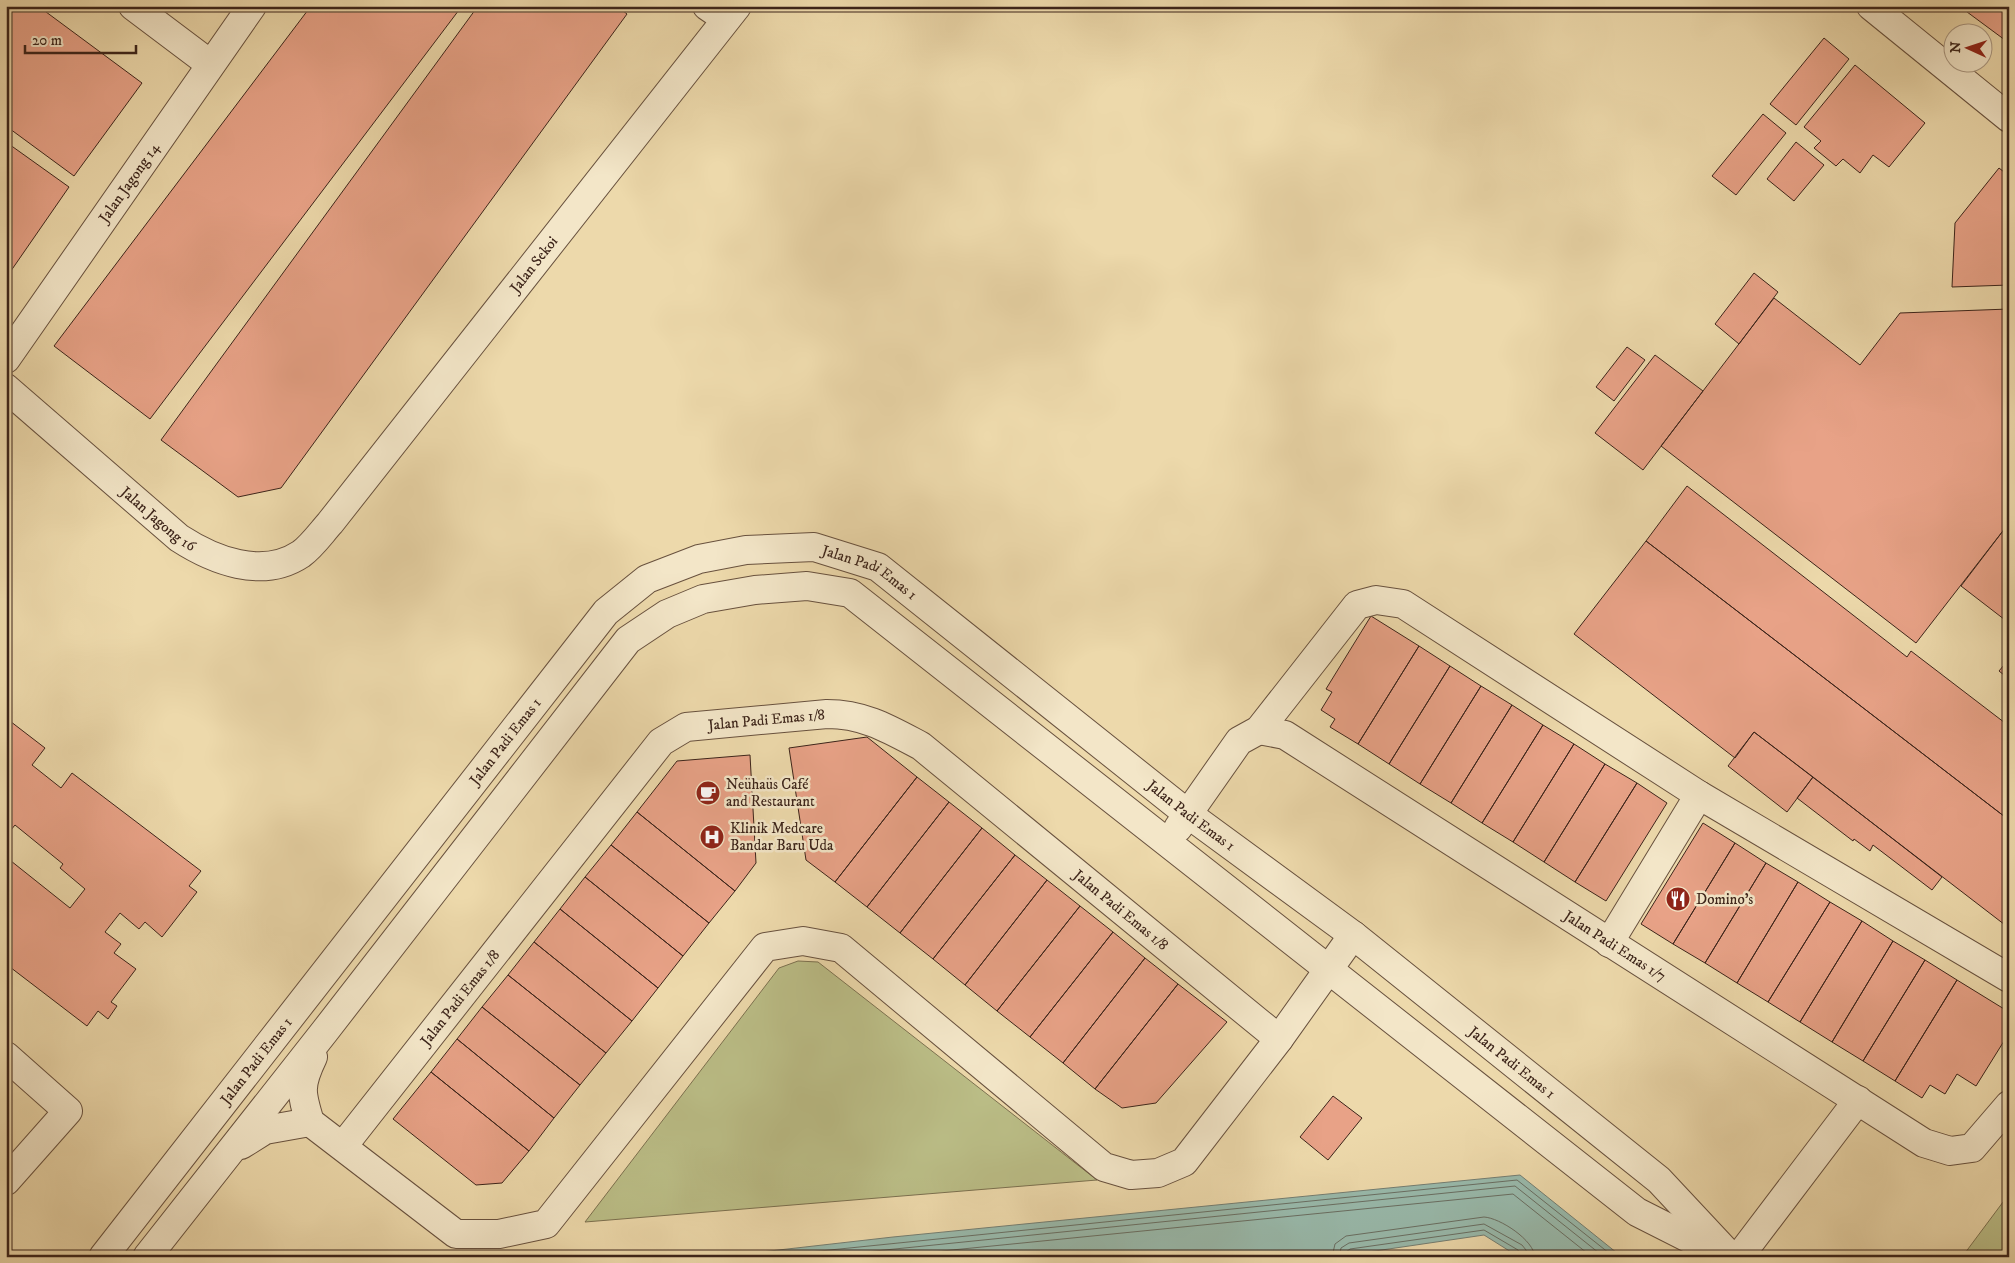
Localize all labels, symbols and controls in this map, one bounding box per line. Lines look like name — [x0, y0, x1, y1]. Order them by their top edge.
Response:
scale bar — [25, 22, 136, 54]
north arrow — [1942, 22, 1992, 72]
text: 20 m — [32, 31, 62, 50]
text: N — [1947, 41, 1965, 54]
street label: Jalan Jagong 14 — [93, 139, 164, 228]
street label: Jalan Sekoi — [504, 232, 562, 298]
street label: Jalan Jagong 16 — [115, 481, 200, 556]
street label: Jalan Padi Emas 1 — [818, 540, 921, 604]
street label: Jalan Padi Emas 1 — [464, 694, 545, 790]
street label: Jalan Padi Emas 1/8 — [705, 705, 826, 735]
street label: Jalan Padi Emas 1 — [1142, 774, 1239, 855]
place label: Neühaüs Café and Restaurant — [726, 775, 815, 811]
cafe icon: Neühaüs Café and Restaurant — [695, 780, 721, 806]
place label: Klinik Medcare Bandar Baru Uda — [730, 819, 834, 855]
hospital icon: Klinik Medcare Bandar Baru Uda — [699, 824, 725, 850]
street label: Jalan Padi Emas 1/8 — [1068, 864, 1173, 954]
restaurant icon: Domino's — [1665, 886, 1691, 912]
place label: Domino's — [1696, 890, 1753, 909]
street label: Jalan Padi Emas 1/7 — [1559, 905, 1670, 985]
street label: Jalan Padi Emas 1/8 — [415, 946, 504, 1051]
street label: Jalan Padi Emas 1 — [215, 1013, 296, 1110]
street label: Jalan Padi Emas 1 — [1463, 1021, 1559, 1103]

